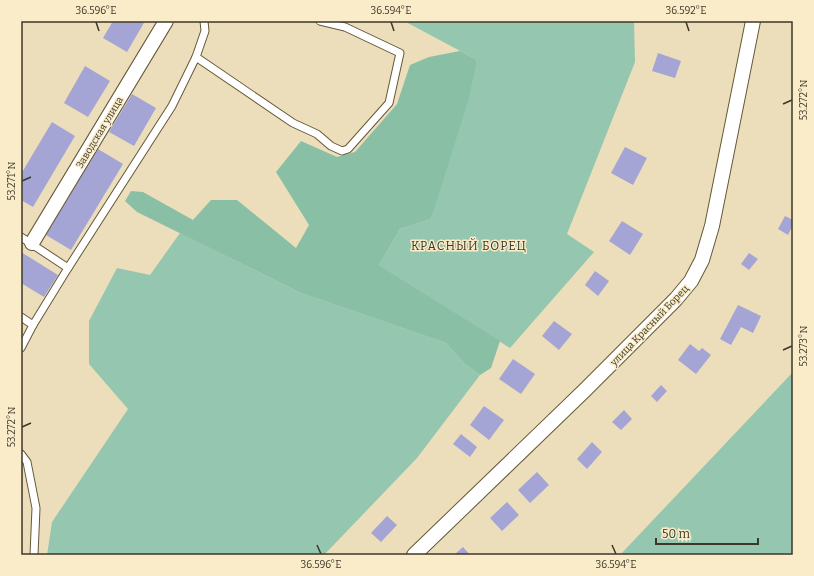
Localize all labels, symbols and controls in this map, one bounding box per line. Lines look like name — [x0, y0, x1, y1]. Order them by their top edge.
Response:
text: 36.596°E — [76, 5, 116, 17]
text: 36.594°E — [371, 5, 411, 17]
text: 36.592°E — [666, 5, 706, 17]
text: 53.272°N — [798, 80, 810, 120]
street label: Заводская улица — [74, 94, 126, 170]
text: 53.271°N — [6, 161, 18, 200]
district label: КРАСНЫЙ БОРЕЦ — [411, 238, 527, 253]
street label: улица Красный Борец — [607, 282, 692, 369]
text: 53.273°N — [798, 326, 810, 366]
text: 53.272°N — [6, 407, 18, 447]
scale bar — [656, 520, 758, 546]
text: 50 m — [662, 527, 691, 541]
text: 36.596°E — [301, 559, 341, 571]
text: 36.594°E — [596, 559, 636, 571]

